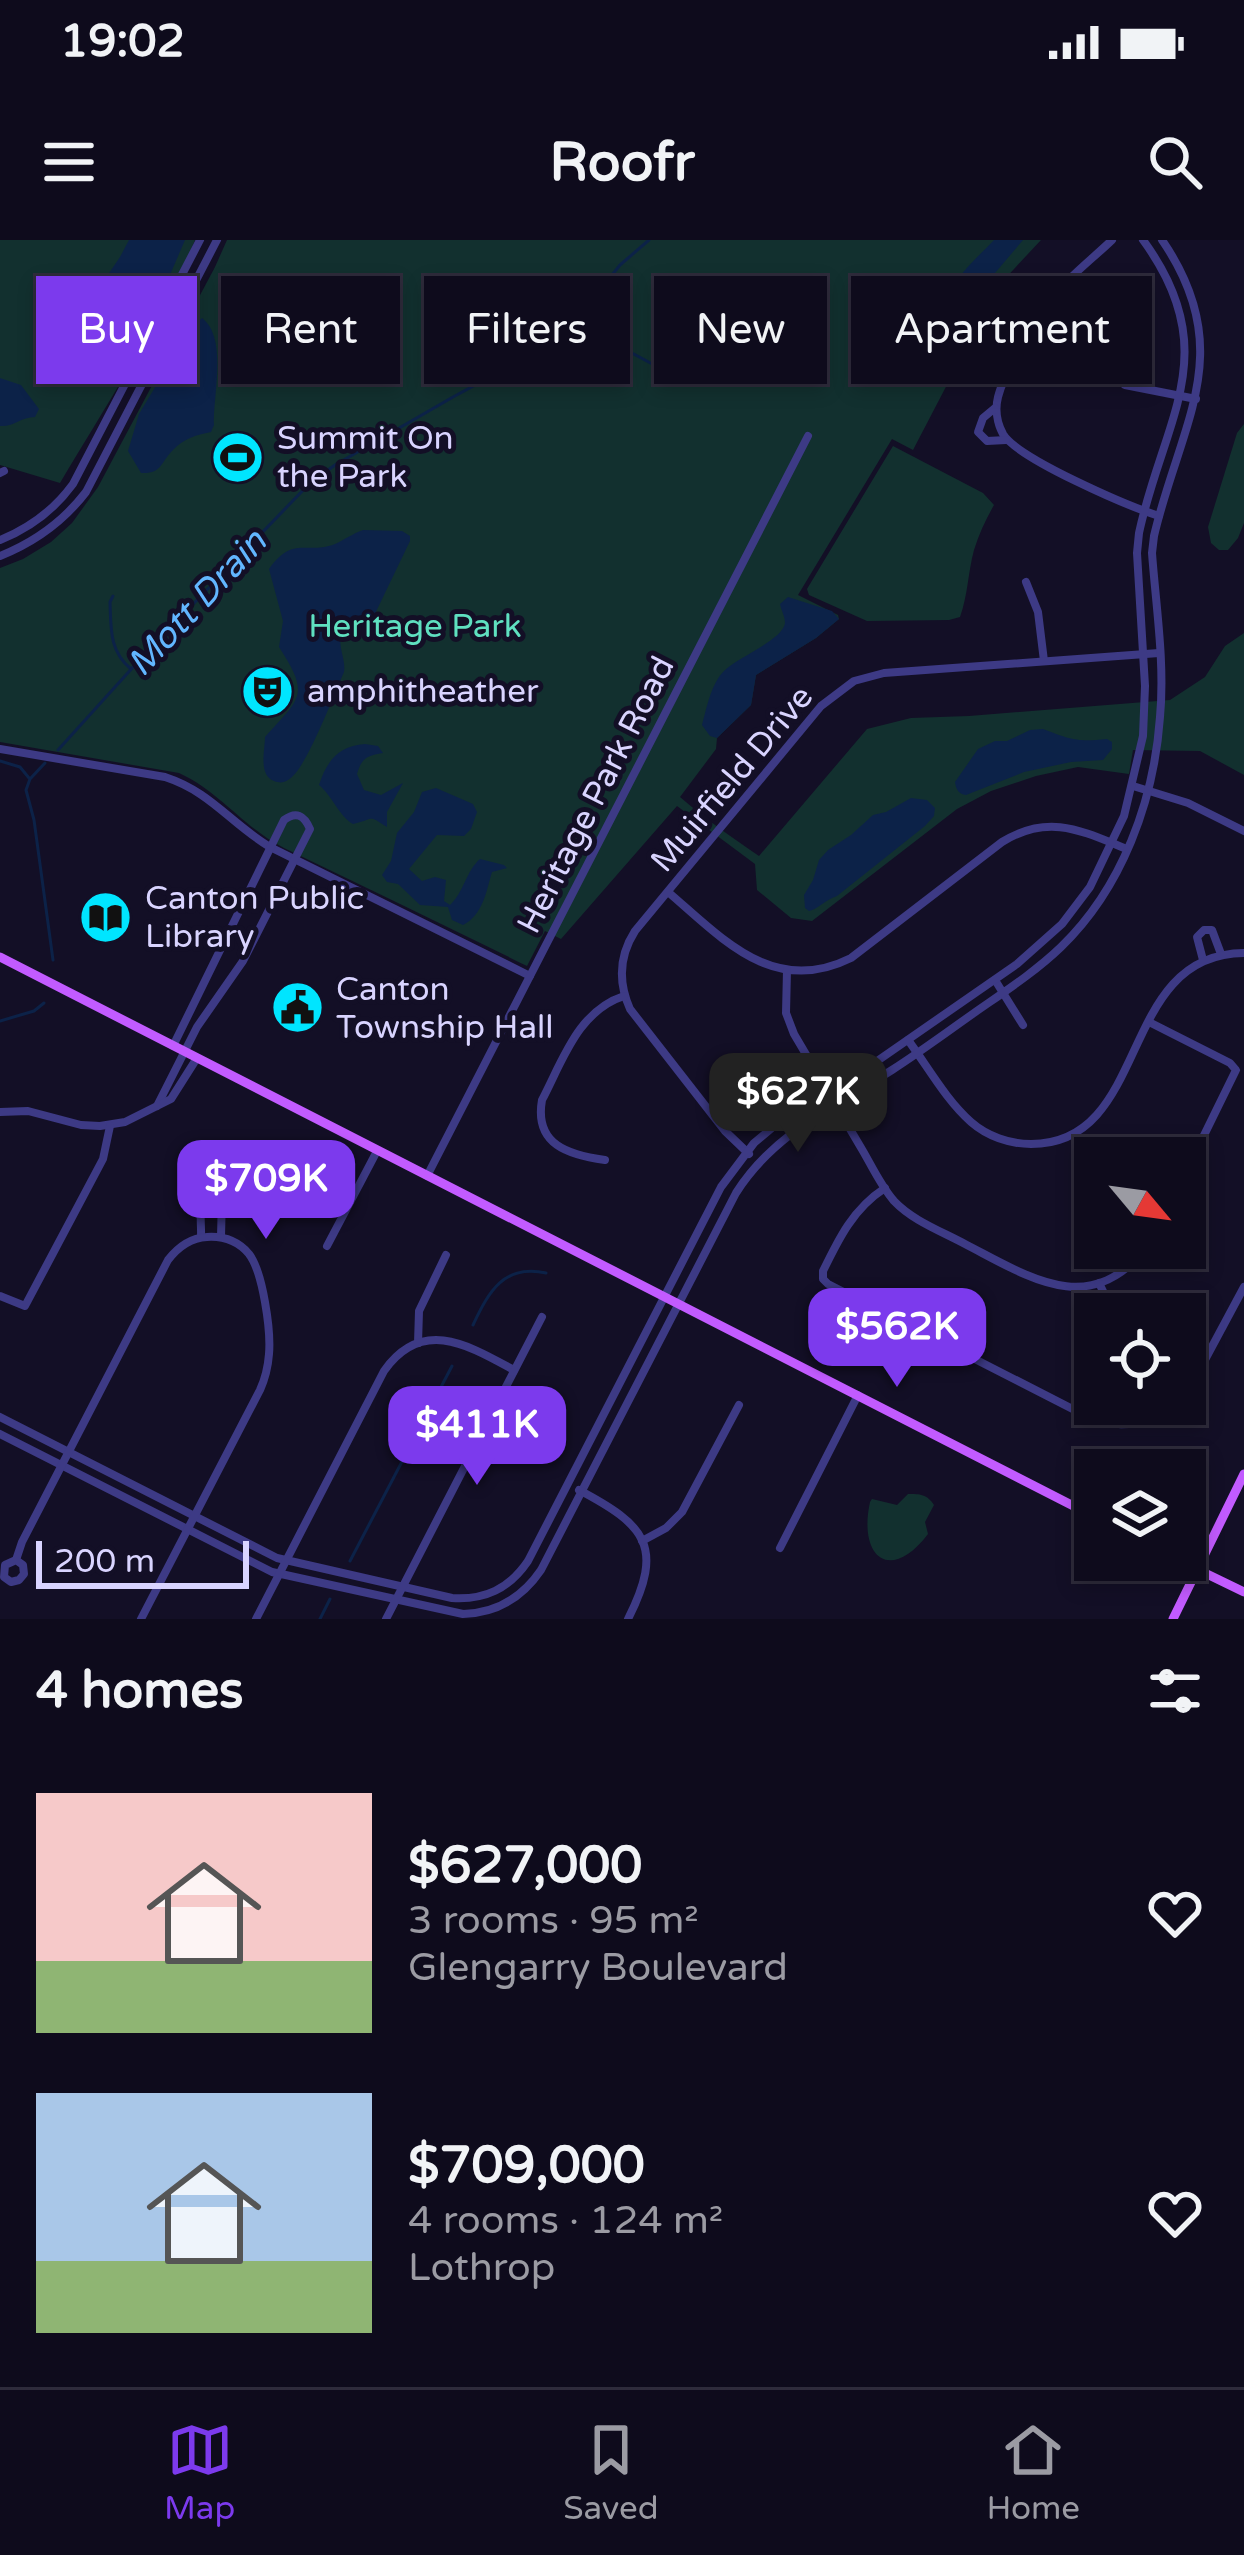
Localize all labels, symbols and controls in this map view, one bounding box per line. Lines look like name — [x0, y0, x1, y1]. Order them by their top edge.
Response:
text: 19:02 — [60, 15, 185, 69]
icon: menu — [36, 129, 102, 195]
icon: search — [1142, 129, 1208, 195]
text: Roofr — [549, 130, 695, 195]
chip: Buy — [36, 276, 197, 384]
chip: Rent — [221, 276, 400, 384]
chip: Filters — [424, 276, 630, 384]
chip: New — [654, 276, 827, 384]
chip: Apartment — [851, 276, 1152, 384]
place label: Summit On the Park — [277, 419, 454, 496]
sports icon: Summit On the Park — [210, 429, 266, 485]
water label: Mott Drain — [118, 520, 276, 685]
park label: Heritage Park — [308, 607, 522, 646]
street label: Heritage Park Road — [509, 650, 683, 940]
theatre icon: amphitheather — [240, 663, 296, 719]
place label: amphitheather — [307, 672, 539, 711]
street label: Muirfield Drive — [643, 678, 821, 880]
place label: Canton Public Library — [145, 879, 364, 956]
library icon: Canton Public Library — [78, 889, 134, 945]
place label: Canton Township Hall — [336, 970, 554, 1047]
public building icon: Canton Township Hall — [269, 980, 325, 1036]
pin: $627K — [714, 1053, 882, 1155]
text: $627K — [736, 1068, 860, 1115]
north arrow — [1074, 1137, 1206, 1269]
map controls — [1074, 1137, 1206, 1581]
pin: $709K — [182, 1140, 350, 1242]
text: $709K — [204, 1155, 328, 1202]
pin: $562K — [813, 1288, 981, 1390]
button: locate — [1074, 1293, 1206, 1425]
text: $562K — [835, 1303, 959, 1350]
pin: $411K — [393, 1386, 561, 1488]
text: $411K — [415, 1401, 539, 1448]
button: layers — [1074, 1449, 1206, 1581]
scale bar — [36, 1535, 249, 1588]
text: 200 m — [54, 1542, 155, 1581]
icon: filters — [1142, 1658, 1208, 1724]
text: 4 homes — [36, 1660, 244, 1722]
text: $627,000 — [408, 1835, 642, 1897]
icon: home — [132, 1841, 276, 1985]
icon: heart — [1142, 1880, 1208, 1946]
text: 3 rooms · 95 m² — [408, 1897, 699, 1944]
text: Glengarry Boulevard — [408, 1944, 788, 1991]
text: $709,000 — [408, 2135, 645, 2197]
icon: home — [132, 2141, 276, 2285]
icon: heart — [1142, 2180, 1208, 2246]
text: 4 rooms · 124 m² — [408, 2197, 723, 2244]
text: Lothrop — [408, 2244, 555, 2291]
tab: Map — [164, 2417, 235, 2528]
tab: Saved — [563, 2417, 659, 2528]
tab: Home — [987, 2417, 1080, 2528]

